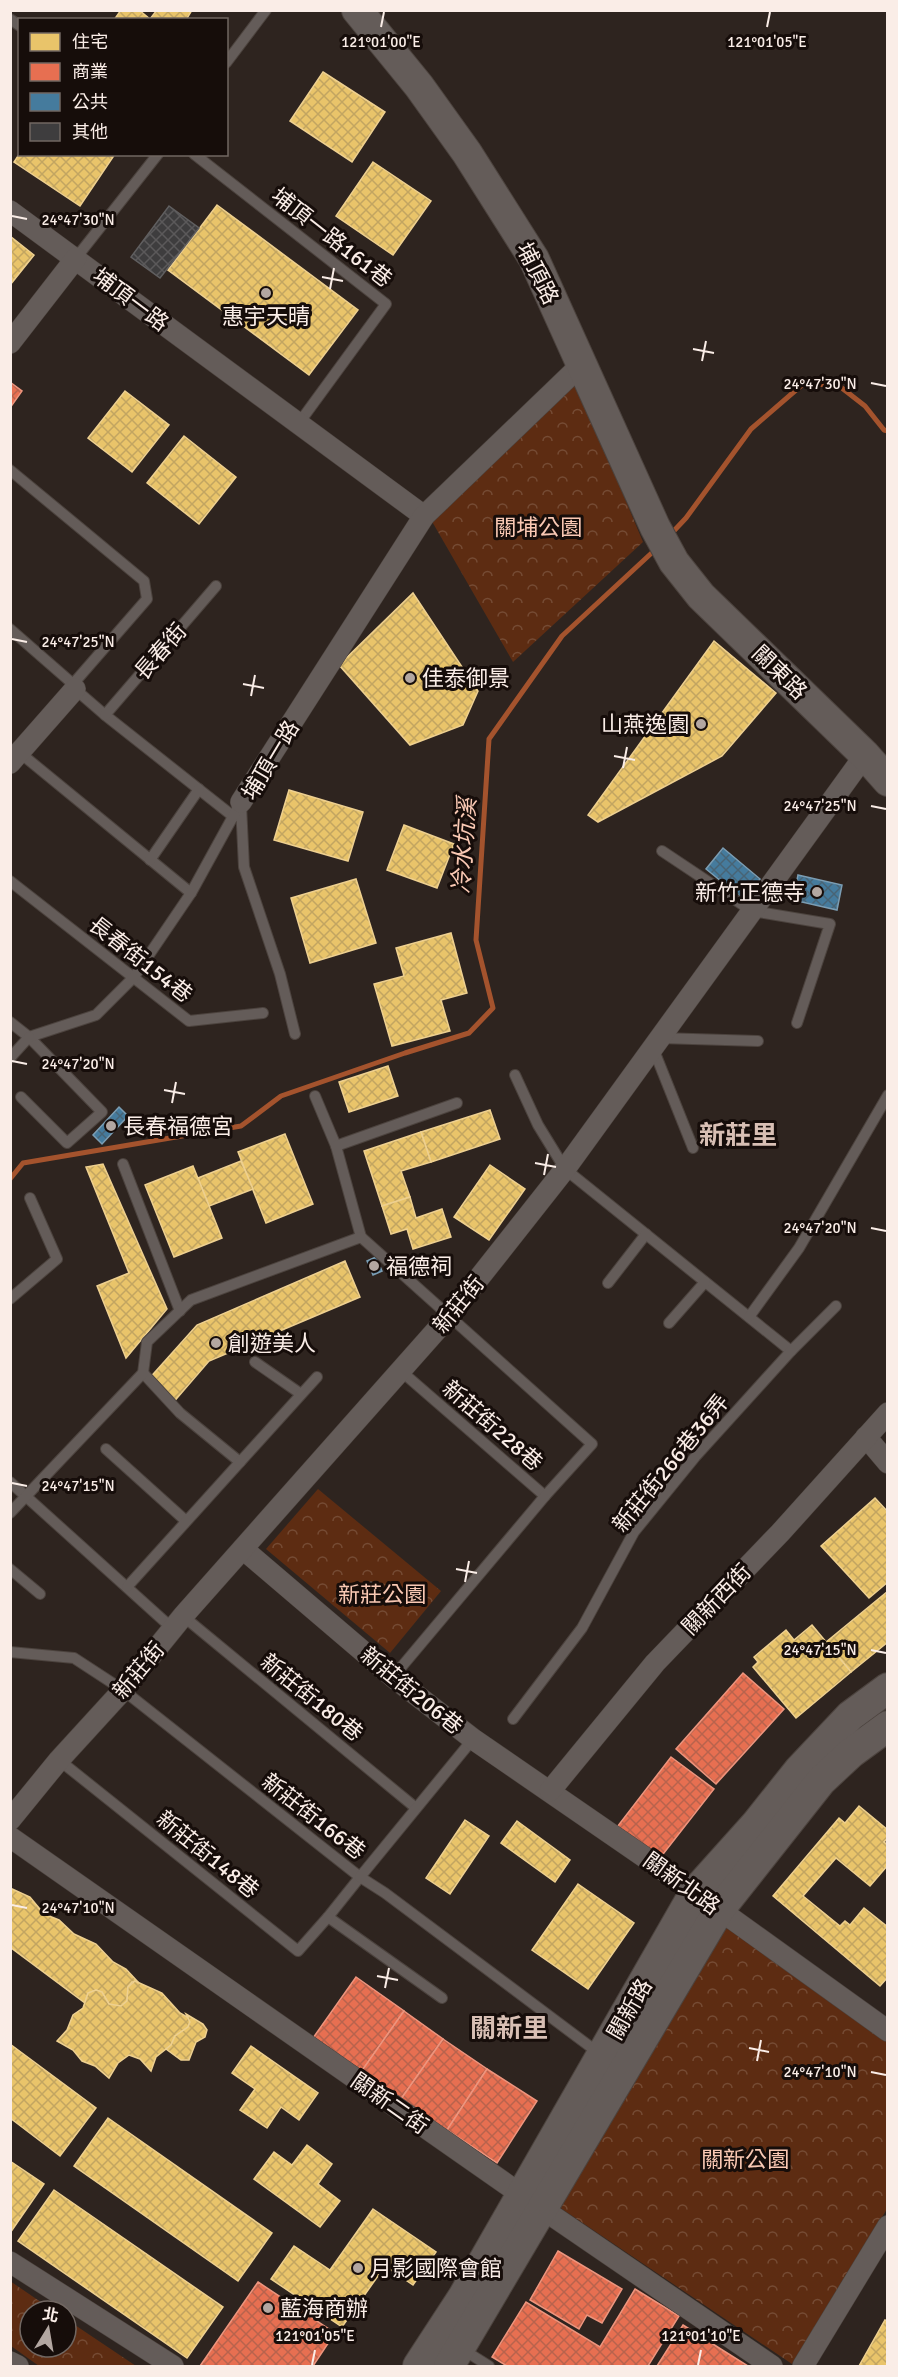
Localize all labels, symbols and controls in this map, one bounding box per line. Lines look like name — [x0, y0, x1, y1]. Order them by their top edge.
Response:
legend — [18, 18, 228, 156]
text: 住宅 — [72, 31, 108, 53]
text: 121°01'00"E — [341, 33, 421, 51]
text: 121°01'05"E — [727, 33, 807, 51]
text: 商業 — [72, 61, 108, 83]
text: 公共 — [72, 91, 108, 113]
text: 其他 — [72, 121, 108, 143]
street label: 埔頂一路161巷 — [266, 182, 397, 293]
text: 24°47'30"N — [41, 211, 115, 229]
street label: 埔頂路 — [511, 238, 565, 309]
street label: 埔頂一路 — [87, 262, 174, 337]
marker: 惠宇天晴 — [259, 286, 273, 300]
place label: 惠宇天晴 — [222, 303, 310, 330]
text: 24°47'30"N — [783, 375, 857, 393]
park label: 關埔公園 — [494, 514, 582, 541]
street label: 長春街 — [129, 618, 192, 685]
text: 24°47'25"N — [41, 633, 115, 651]
street label: 關東路 — [747, 640, 813, 705]
place label: 佳泰御景 — [422, 665, 510, 692]
marker: 佳泰御景 — [403, 671, 417, 685]
place label: 山燕逸園 — [601, 711, 689, 738]
street label: 埔頂一路 — [236, 716, 305, 805]
marker: 山燕逸園 — [694, 717, 708, 731]
water label: 冷水坑溪 — [446, 794, 483, 895]
text: 24°47'25"N — [783, 797, 857, 815]
place label: 新竹正德寺 — [695, 879, 805, 906]
marker: 新竹正德寺 — [810, 885, 824, 899]
street label: 長春街154巷 — [84, 911, 198, 1008]
text: 24°47'20"N — [41, 1055, 115, 1073]
place label: 長春福德宮 — [123, 1113, 233, 1140]
marker: 長春福德宮 — [104, 1119, 118, 1133]
district label: 新莊里 — [699, 1120, 777, 1152]
text: 24°47'20"N — [783, 1219, 857, 1237]
place label: 福德祠 — [386, 1253, 452, 1280]
marker: 福德祠 — [367, 1259, 381, 1273]
street label: 新莊街 — [427, 1270, 490, 1338]
place label: 創遊美人 — [228, 1330, 316, 1357]
marker: 創遊美人 — [209, 1336, 223, 1350]
street label: 新莊街228巷 — [437, 1375, 548, 1476]
street label: 新莊街266巷36弄 — [607, 1389, 734, 1538]
text: 24°47'15"N — [41, 1477, 115, 1495]
street label: 關新西街 — [676, 1558, 757, 1640]
park label: 新莊公園 — [338, 1581, 426, 1608]
street label: 新莊街 — [107, 1636, 170, 1704]
street label: 新莊街206巷 — [355, 1641, 468, 1740]
text: 24°47'15"N — [783, 1641, 857, 1659]
street label: 新莊街180巷 — [255, 1648, 368, 1747]
street label: 新莊街166巷 — [257, 1768, 371, 1865]
street label: 新莊街148巷 — [151, 1805, 264, 1904]
street label: 關新北路 — [638, 1847, 725, 1920]
text: 24°47'10"N — [41, 1899, 115, 1917]
street label: 關新路 — [601, 1974, 658, 2045]
district label: 關新里 — [470, 2013, 548, 2045]
text: 24°47'10"N — [783, 2063, 857, 2081]
street label: 關新二街 — [346, 2067, 434, 2140]
park label: 關新公園 — [701, 2146, 789, 2173]
place label: 月影國際會館 — [370, 2255, 502, 2282]
marker: 月影國際會館 — [351, 2261, 365, 2275]
place label: 藍海商辦 — [280, 2295, 368, 2322]
north arrow — [18, 2299, 78, 2359]
marker: 藍海商辦 — [261, 2301, 275, 2315]
text: 北 — [41, 2304, 60, 2327]
text: 121°01'05"E — [275, 2327, 355, 2345]
text: 121°01'10"E — [661, 2327, 741, 2345]

